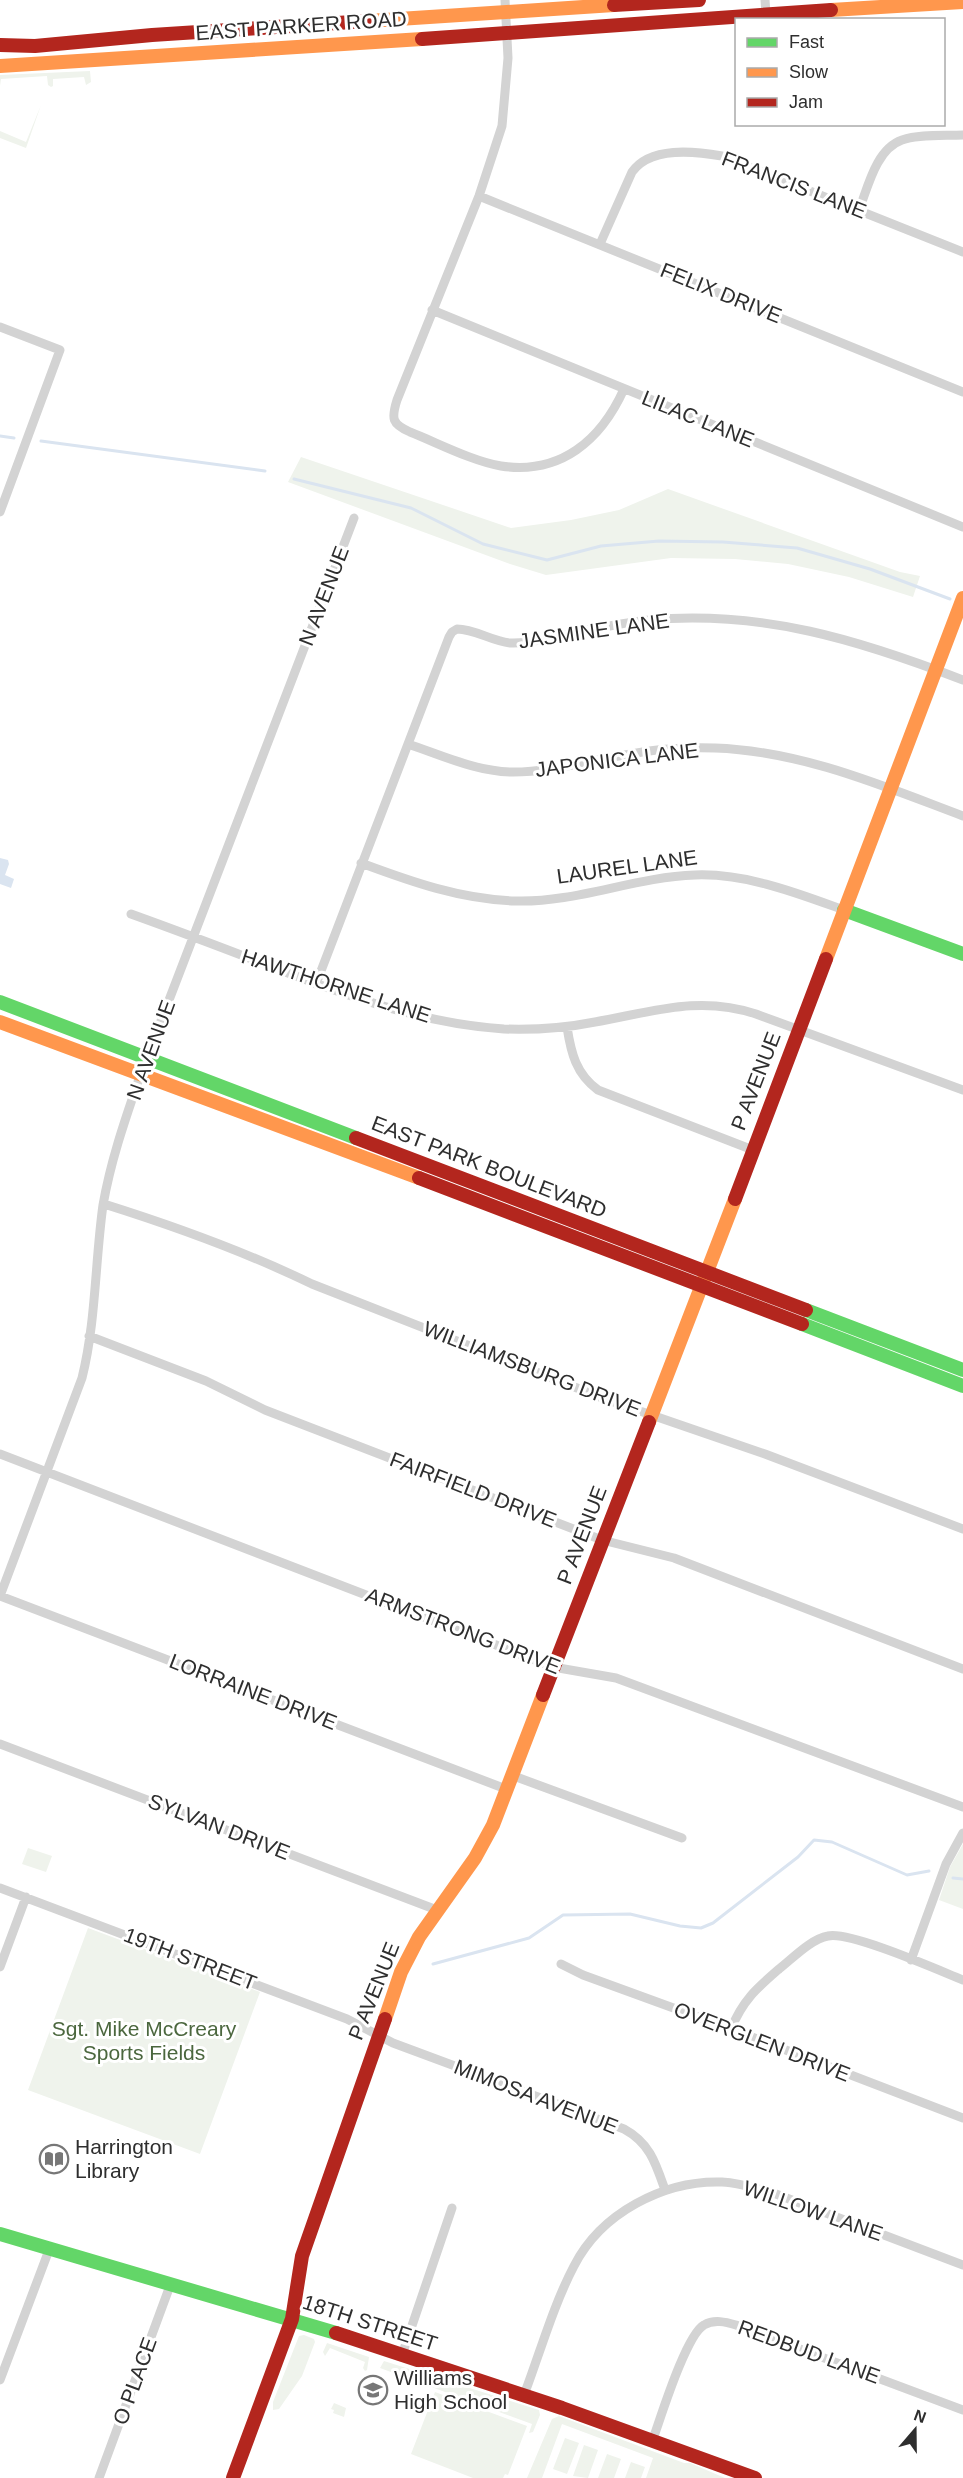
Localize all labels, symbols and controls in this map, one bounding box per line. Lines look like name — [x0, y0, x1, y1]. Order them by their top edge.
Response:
street label: EAST PARKER ROAD — [195, 7, 407, 44]
legend — [735, 18, 945, 126]
text: Fast — [789, 32, 824, 52]
text: Slow — [789, 62, 829, 82]
text: Jam — [789, 92, 823, 112]
street label: FRANCIS LANE — [719, 146, 870, 223]
street label: FELIX DRIVE — [657, 258, 785, 327]
street label: LILAC LANE — [639, 386, 758, 451]
street label: N AVENUE — [294, 543, 353, 649]
street label: JASMINE LANE — [517, 609, 671, 652]
street label: JAPONICA LANE — [534, 738, 700, 781]
street label: LAUREL LANE — [555, 845, 699, 888]
street label: HAWTHORNE LANE — [239, 944, 434, 1027]
street label: N AVENUE — [122, 997, 179, 1103]
street label: P AVENUE — [726, 1029, 785, 1133]
street label: EAST PARK BOULEVARD — [368, 1111, 610, 1222]
street label: WILLIAMSBURG DRIVE — [420, 1316, 644, 1421]
street label: FAIRFIELD DRIVE — [387, 1447, 560, 1532]
street label: P AVENUE — [552, 1483, 611, 1587]
street label: ARMSTRONG DRIVE — [363, 1583, 564, 1678]
street label: LORRAINE DRIVE — [166, 1649, 340, 1734]
street label: SYLVAN DRIVE — [145, 1789, 293, 1864]
street label: 19TH STREET — [121, 1923, 260, 1994]
street label: P AVENUE — [344, 1939, 404, 2043]
street label: OVERGLEN DRIVE — [671, 1997, 853, 2086]
park label: Sgt. Mike McCreary Sports Fields — [52, 2017, 237, 2064]
street label: MIMOSA AVENUE — [451, 2055, 621, 2138]
place label: Harrington Library — [75, 2135, 173, 2182]
library icon: Harrington Library — [38, 2143, 70, 2175]
street label: WILLOW LANE — [740, 2176, 886, 2245]
street label: 18TH STREET — [300, 2290, 440, 2355]
street label: REDBUD LANE — [735, 2315, 883, 2388]
street label: O PLACE — [108, 2334, 161, 2428]
place label: Williams High School — [394, 2366, 507, 2413]
school or university icon: Williams High School — [357, 2374, 389, 2406]
north arrow — [885, 2400, 945, 2460]
text: N — [912, 2406, 928, 2426]

